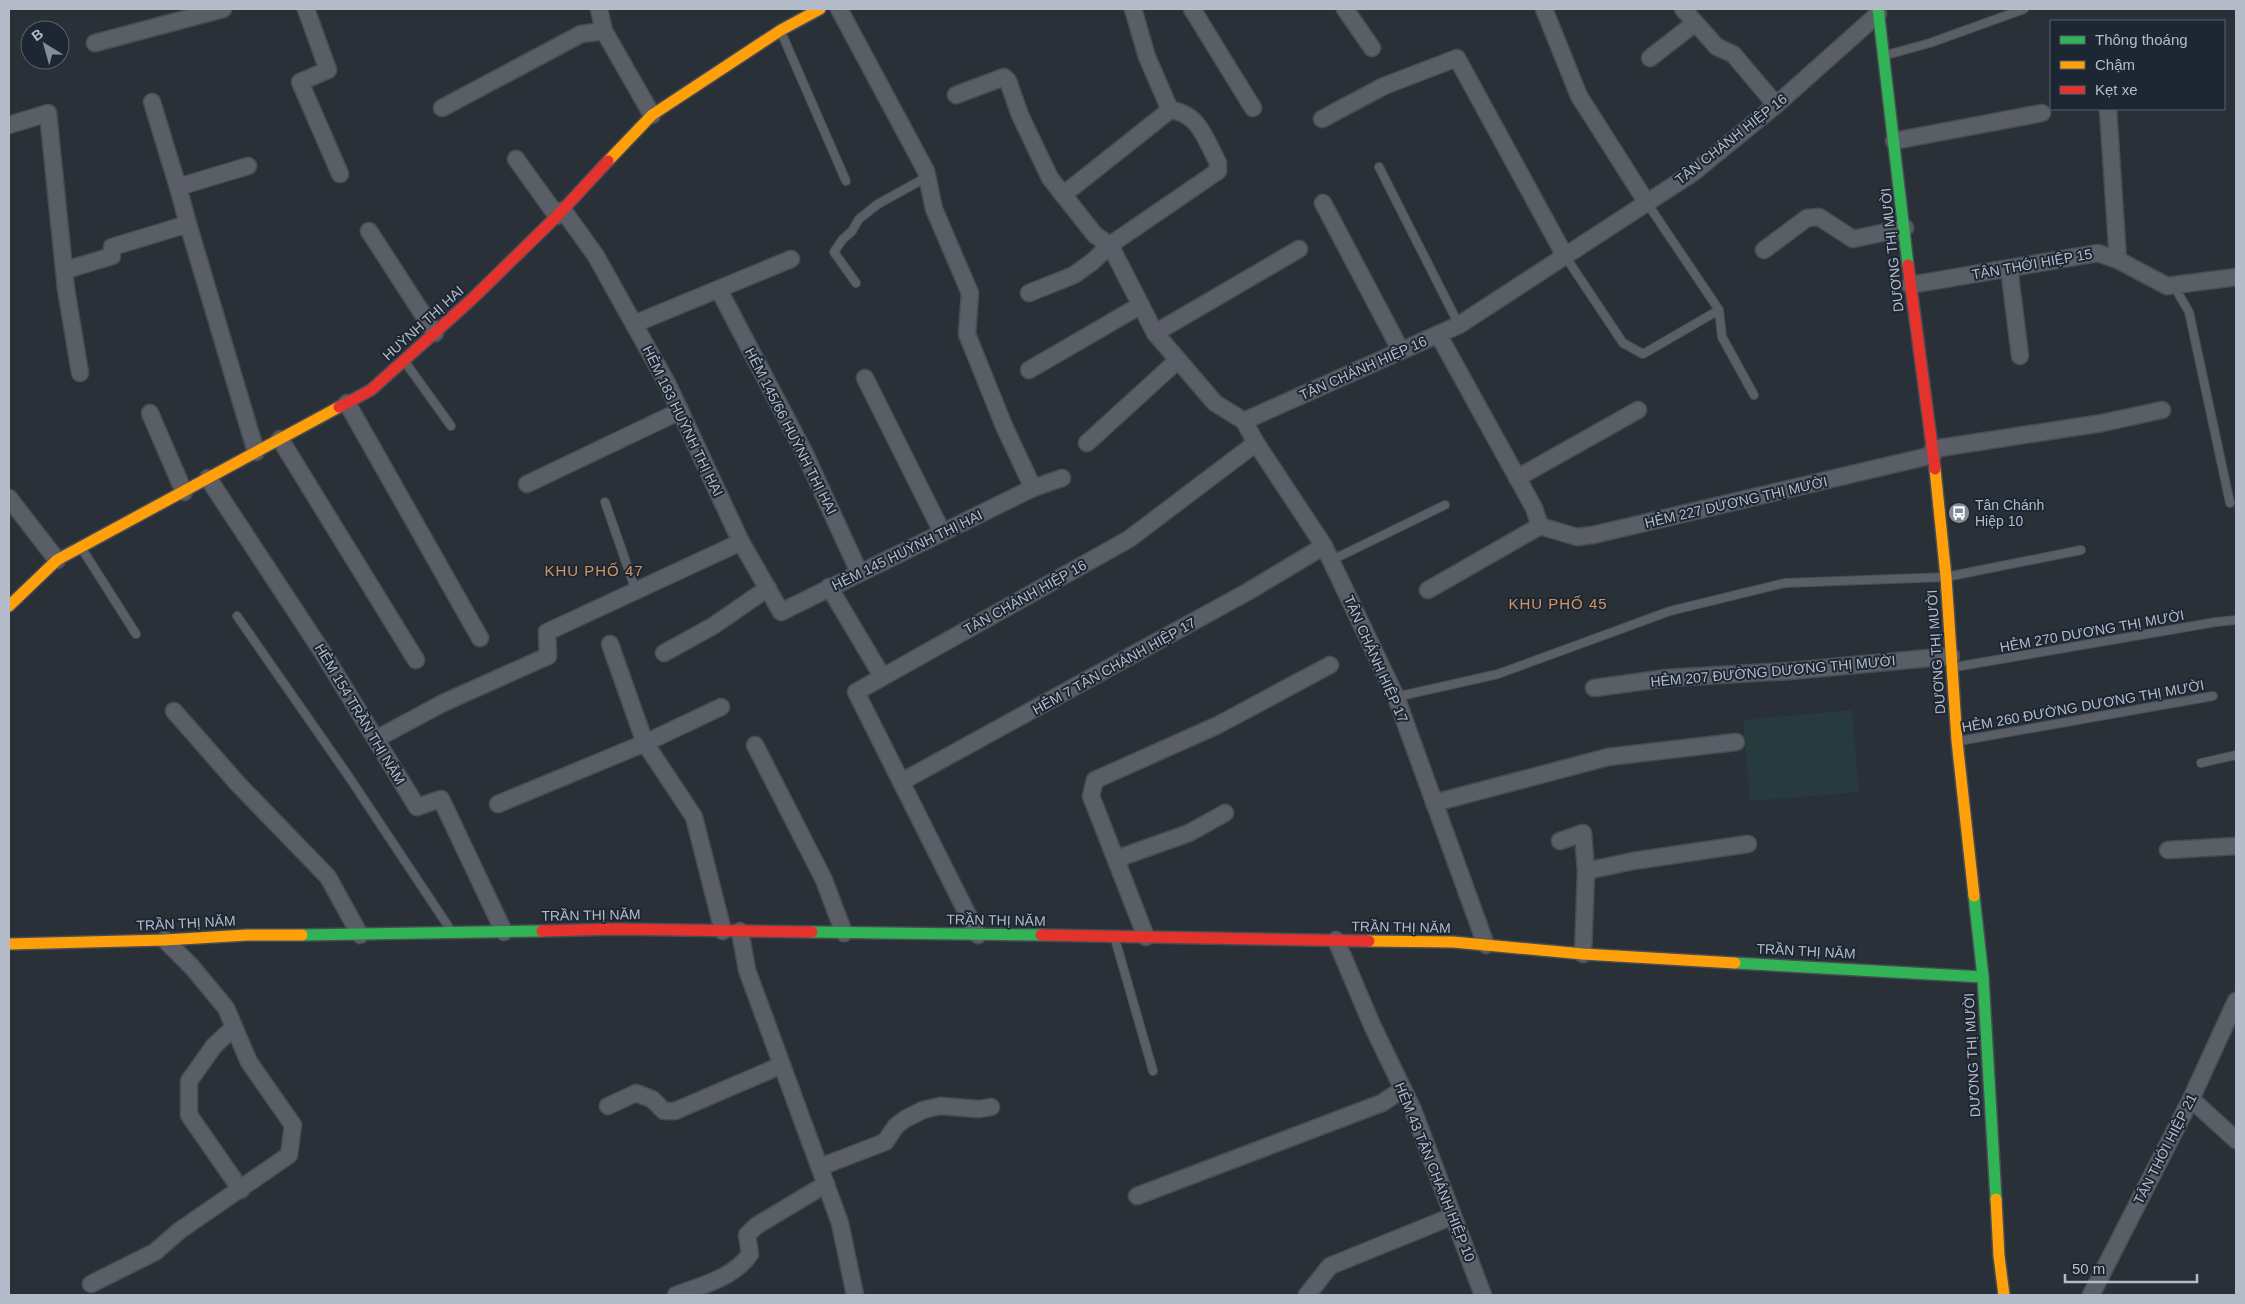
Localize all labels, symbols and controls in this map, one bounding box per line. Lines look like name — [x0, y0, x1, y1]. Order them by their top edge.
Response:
north arrow — [20, 20, 70, 70]
legend — [2050, 20, 2225, 110]
text: B — [28, 25, 46, 44]
text: Thông thoáng — [2095, 31, 2188, 48]
text: Chậm — [2095, 56, 2135, 73]
text: Kẹt xe — [2095, 81, 2138, 98]
street label: TÂN CHÁNH HIỆP 16 — [1672, 90, 1790, 188]
street label: DƯƠNG THỊ MƯỜI — [1878, 187, 1906, 313]
street label: TÂN THỚI HIỆP 15 — [1971, 245, 2094, 282]
street label: HUỲNH THỊ HAI — [379, 283, 467, 363]
street label: TÂN CHÁNH HIỆP 16 — [1297, 333, 1429, 403]
street label: HẺM 183 HUỲNH THỊ HAI — [640, 343, 726, 499]
street label: HẺM 145/66 HUỲNH THỊ HAI — [742, 345, 840, 517]
street label: HẺM 227 DƯƠNG THỊ MƯỜI — [1643, 473, 1829, 531]
place label: Tân Chánh Hiệp 10 — [1975, 497, 2044, 529]
bus stop icon: Tân Chánh Hiệp 10 — [1947, 501, 1971, 525]
street label: HẺM 145 HUỲNH THỊ HAI — [829, 507, 985, 593]
street label: TÂN CHÁNH HIỆP 16 — [961, 557, 1089, 637]
district label: KHU PHỐ 47 — [544, 562, 644, 579]
street label: DƯƠNG THỊ MƯỜI — [1924, 589, 1948, 715]
street label: TÂN CHÁNH HIỆP 17 — [1341, 593, 1411, 725]
district label: KHU PHỐ 45 — [1508, 595, 1608, 612]
street label: HẺM 270 DƯƠNG THỊ MƯỜI — [1999, 607, 2185, 655]
street label: HẺM 7 TÂN CHÁNH HIỆP 17 — [1030, 614, 1198, 718]
street label: HẺM 154 TRẦN THỊ NĂM — [312, 641, 408, 787]
street label: HẺM 207 ĐƯỜNG DƯƠNG THỊ MƯỜI — [1650, 652, 1896, 690]
street label: HẺM 260 ĐƯỜNG DƯƠNG THỊ MƯỜI — [1961, 677, 2205, 735]
street label: TRẦN THỊ NĂM — [541, 906, 641, 924]
street label: TRẦN THỊ NĂM — [946, 911, 1046, 929]
street label: TRẦN THỊ NĂM — [136, 912, 236, 934]
street label: TRẦN THỊ NĂM — [1351, 918, 1451, 936]
street label: TRẦN THỊ NĂM — [1756, 940, 1856, 962]
street label: DƯƠNG THỊ MƯỜI — [1961, 992, 1983, 1118]
street label: HẺM 43 TÂN CHÁNH HIỆP 10 — [1392, 1080, 1478, 1264]
street label: TÂN THỚI HIỆP 21 — [2130, 1091, 2200, 1207]
scale bar — [2065, 1252, 2198, 1284]
text: 50 m — [2072, 1260, 2105, 1277]

